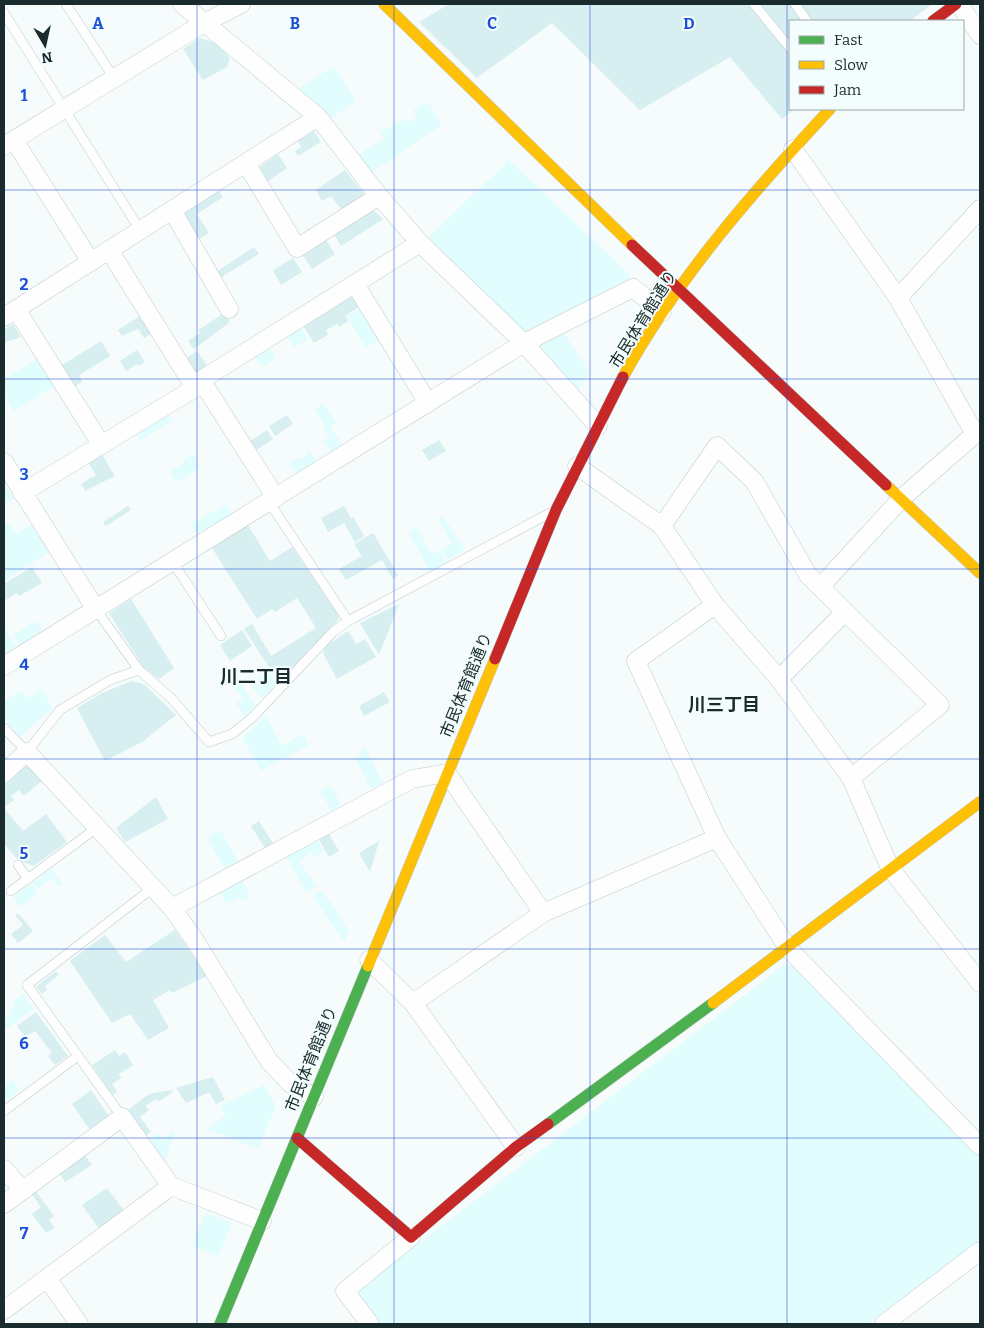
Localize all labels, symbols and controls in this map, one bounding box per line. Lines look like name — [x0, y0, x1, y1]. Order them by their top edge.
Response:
text: A — [92, 14, 104, 33]
text: B — [290, 14, 300, 33]
text: C — [487, 14, 497, 33]
text: D — [683, 14, 695, 33]
north arrow — [20, 20, 70, 70]
legend — [789, 20, 964, 110]
text: Fast — [834, 31, 863, 49]
text: N — [40, 48, 54, 67]
text: Slow — [834, 56, 869, 74]
text: Jam — [833, 81, 862, 99]
text: 1 — [21, 86, 28, 105]
street label: 市民体育館通り — [605, 266, 681, 372]
text: 2 — [19, 275, 29, 294]
text: 3 — [19, 465, 29, 484]
street label: 市民体育館通り — [436, 630, 496, 740]
text: 4 — [19, 655, 29, 674]
district label: 川二丁目 — [220, 666, 292, 688]
district label: 川三丁目 — [688, 694, 760, 716]
text: 5 — [20, 844, 29, 863]
street label: 市民体育館通り — [281, 1004, 341, 1114]
text: 6 — [19, 1034, 29, 1053]
text: 7 — [20, 1224, 29, 1243]

